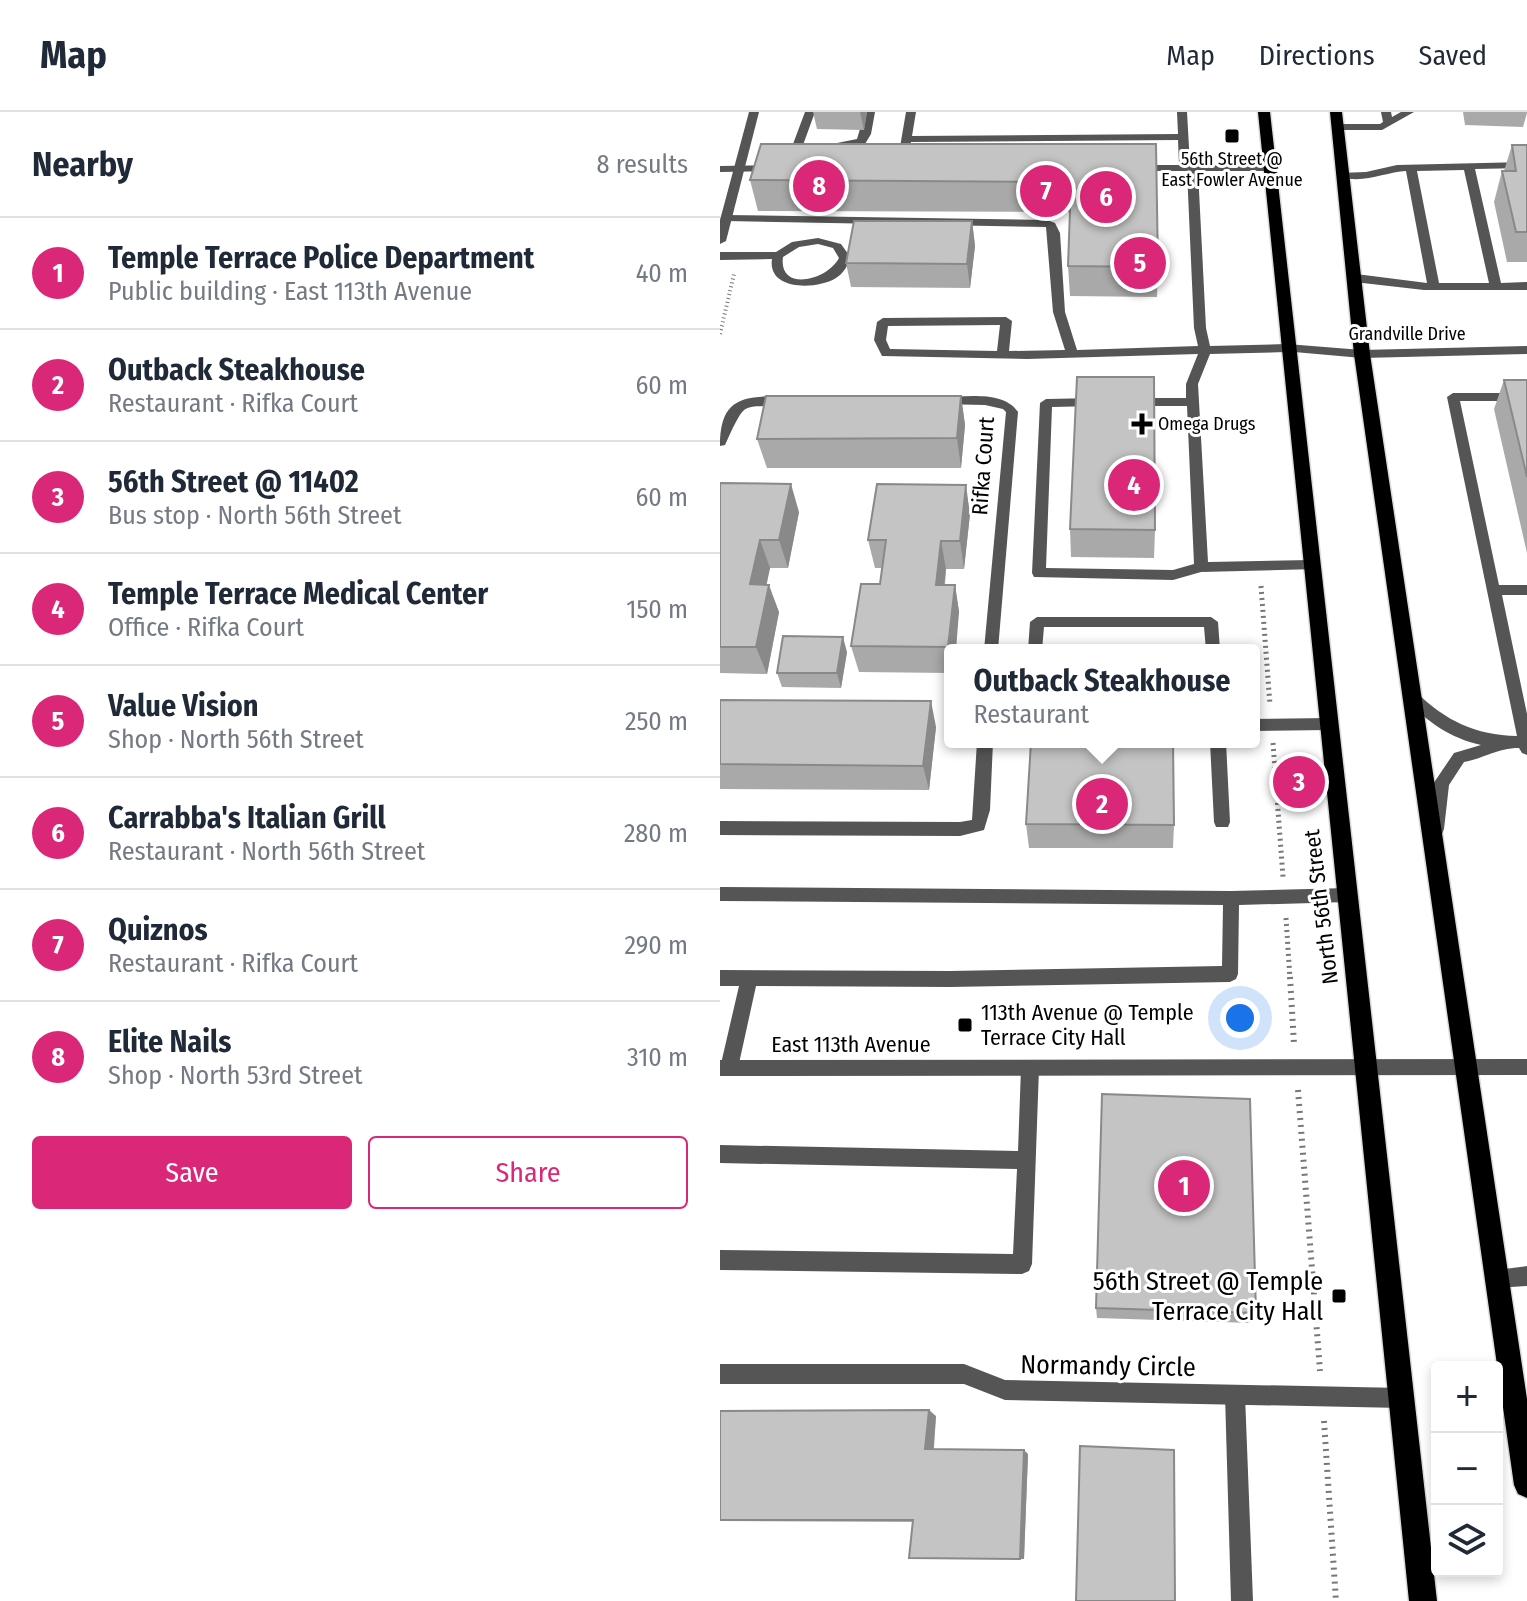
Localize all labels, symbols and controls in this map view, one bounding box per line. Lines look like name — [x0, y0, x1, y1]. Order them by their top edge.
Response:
text: Map — [40, 32, 107, 78]
text: Map — [1166, 39, 1215, 72]
text: Directions — [1259, 39, 1375, 72]
text: Saved — [1419, 39, 1487, 72]
marker: 56th Street @ East Fowler Avenue — [1223, 127, 1241, 145]
text: Nearby — [32, 144, 133, 185]
place label: 56th Street @ East Fowler Avenue — [1161, 148, 1303, 191]
text: 8 results — [597, 149, 688, 180]
pin: 8 — [793, 156, 845, 216]
pin: 7 — [1020, 161, 1072, 221]
pin: 6 — [1080, 167, 1132, 227]
pin: 5 — [1114, 233, 1166, 293]
text: Temple Terrace Police Department — [108, 240, 534, 276]
text: 1 — [53, 258, 64, 289]
text: 40 m — [636, 258, 688, 289]
text: Public building · East 113th Avenue — [108, 276, 472, 307]
street label: Grandville Drive — [1348, 323, 1466, 345]
text: Outback Steakhouse — [108, 352, 365, 388]
text: 2 — [52, 370, 64, 401]
text: 60 m — [635, 370, 688, 401]
text: Restaurant · Rifka Court — [108, 388, 358, 419]
place label: Omega Drugs — [1158, 413, 1256, 435]
street label: Rifka Court — [966, 415, 1000, 516]
marker: Omega Drugs — [1133, 415, 1151, 433]
pin: 4 — [1108, 455, 1160, 515]
text: 56th Street @ 11402 — [108, 464, 359, 500]
text: 3 — [52, 482, 64, 513]
text: 60 m — [635, 482, 688, 513]
text: Bus stop · North 56th Street — [108, 500, 401, 531]
text: Temple Terrace Medical Center — [108, 576, 488, 612]
text: 4 — [51, 594, 65, 625]
text: 150 m — [626, 594, 688, 625]
text: Office · Rifka Court — [108, 612, 304, 643]
popup — [944, 644, 1260, 748]
text: Outback Steakhouse — [974, 663, 1230, 699]
text: Value Vision — [108, 688, 259, 724]
text: Restaurant — [974, 699, 1089, 730]
text: 5 — [52, 706, 64, 737]
text: 250 m — [625, 706, 688, 737]
text: Shop · North 56th Street — [108, 724, 364, 755]
pin: 3 — [1273, 752, 1325, 812]
pin: 2 — [1076, 774, 1128, 834]
text: Carrabba's Italian Grill — [108, 800, 386, 836]
text: 6 — [51, 818, 65, 849]
text: 280 m — [624, 818, 688, 849]
street label: North 56th Street — [1298, 827, 1344, 986]
text: Restaurant · North 56th Street — [108, 836, 425, 867]
text: Quiznos — [108, 912, 208, 948]
text: 7 — [52, 930, 64, 961]
text: 290 m — [624, 930, 688, 961]
text: Restaurant · Rifka Court — [108, 948, 358, 979]
your location — [1220, 998, 1260, 1038]
place label: 113th Avenue @ Temple Terrace City Hall — [981, 999, 1194, 1051]
marker: 113th Avenue @ Temple Terrace City Hall — [956, 1016, 974, 1034]
text: Elite Nails — [108, 1024, 231, 1060]
street label: East 113th Avenue — [771, 1031, 931, 1058]
text: 8 — [51, 1042, 65, 1073]
text: 310 m — [627, 1042, 688, 1073]
text: Shop · North 53rd Street — [108, 1060, 363, 1091]
button: Save — [32, 1136, 352, 1209]
button: Share — [368, 1136, 688, 1209]
pin: 1 — [1158, 1156, 1210, 1216]
place label: 56th Street @ Temple Terrace City Hall — [1093, 1266, 1323, 1327]
marker: 56th Street @ Temple Terrace City Hall — [1330, 1287, 1348, 1305]
street label: Normandy Circle — [1020, 1349, 1196, 1383]
map controls — [1431, 1361, 1503, 1577]
button: + — [1431, 1361, 1503, 1433]
button: − — [1431, 1433, 1503, 1505]
button: layers — [1431, 1505, 1503, 1577]

